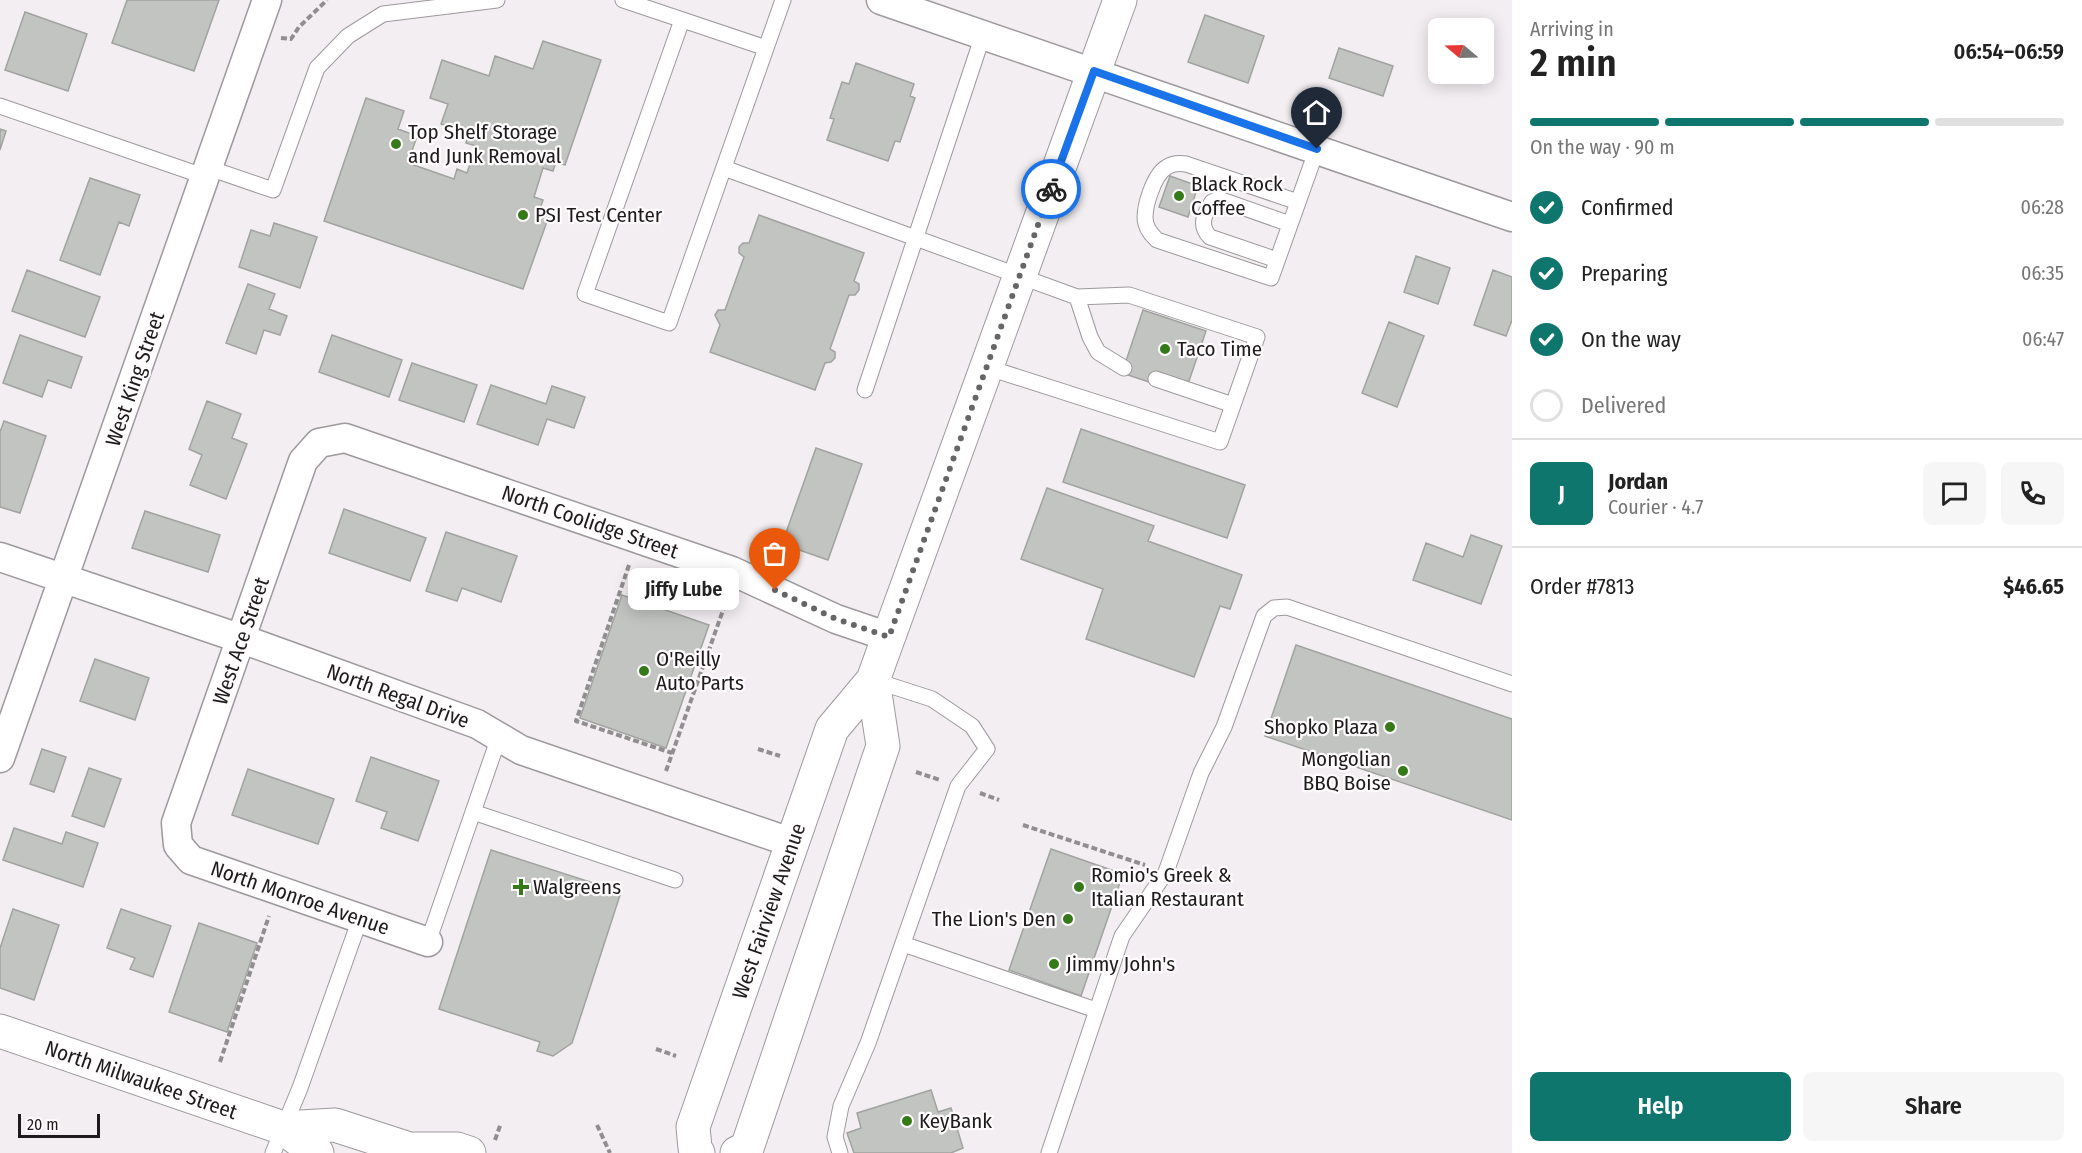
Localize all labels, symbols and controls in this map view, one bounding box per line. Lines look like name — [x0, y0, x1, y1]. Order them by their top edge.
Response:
text: Arriving in — [1530, 17, 1614, 41]
north arrow — [1428, 18, 1494, 84]
map controls — [1428, 18, 1494, 84]
text: 06:54–06:59 — [1954, 38, 2064, 65]
text: 2 min — [1530, 40, 1617, 86]
pin — [1291, 87, 1342, 149]
icon: home — [1300, 96, 1333, 129]
place label: Top Shelf Storage and Junk Removal — [408, 119, 562, 169]
text: On the way · 90 m — [1530, 135, 1675, 159]
marker: Top Shelf Storage and Junk Removal — [389, 137, 403, 151]
courier — [1021, 159, 1081, 219]
place label: Black Rock Coffee — [1191, 171, 1283, 221]
icon: bike — [1035, 173, 1068, 206]
marker: Black Rock Coffee — [1172, 189, 1186, 203]
icon: check — [1530, 191, 1563, 224]
text: Confirmed — [1581, 194, 1674, 221]
text: 06:28 — [2021, 195, 2064, 219]
place label: PSI Test Center — [535, 202, 663, 228]
marker: PSI Test Center — [516, 208, 530, 222]
icon: check — [1530, 257, 1563, 290]
text: Preparing — [1581, 260, 1667, 287]
text: 06:35 — [2021, 261, 2064, 285]
street label: West King Street — [100, 308, 170, 450]
icon: check — [1530, 323, 1563, 356]
text: On the way — [1581, 326, 1681, 353]
text: 06:47 — [2022, 327, 2064, 351]
place label: Taco Time — [1177, 336, 1262, 362]
marker: Taco Time — [1158, 342, 1172, 356]
text: Delivered — [1581, 392, 1666, 419]
button: chat — [1923, 462, 1986, 525]
button: phone — [2001, 462, 2064, 525]
text: Jordan — [1608, 468, 1668, 495]
street label: North Coolidge Street — [498, 480, 682, 564]
text: J — [1558, 480, 1565, 507]
text: Courier · 4.7 — [1608, 495, 1703, 519]
pin — [749, 528, 800, 590]
icon: bag — [758, 537, 791, 570]
callout: Jiffy Lube — [628, 569, 739, 611]
text: Order #7813 — [1530, 573, 1634, 600]
text: $46.65 — [2003, 573, 2064, 600]
street label: West Ace Street — [207, 574, 275, 708]
text: Jiffy Lube — [645, 577, 722, 601]
place label: O'Reilly Auto Parts — [656, 646, 744, 696]
street label: North Regal Drive — [323, 658, 473, 734]
marker: O'Reilly Auto Parts — [637, 664, 651, 678]
place label: Shopko Plaza — [1264, 714, 1378, 740]
marker: Shopko Plaza — [1383, 720, 1397, 734]
place label: Mongolian BBQ Boise — [1301, 746, 1391, 796]
marker: Mongolian BBQ Boise — [1396, 764, 1410, 778]
street label: West Fairview Avenue — [727, 820, 811, 1002]
street label: North Monroe Avenue — [207, 855, 393, 941]
place label: Romio's Greek & Italian Restaurant — [1091, 862, 1244, 912]
place label: Walgreens — [533, 874, 621, 900]
marker: Walgreens — [514, 880, 528, 894]
marker: Romio's Greek & Italian Restaurant — [1072, 880, 1086, 894]
place label: The Lion's Den — [932, 906, 1056, 932]
marker: The Lion's Den — [1061, 912, 1075, 926]
place label: Jimmy John's — [1066, 951, 1175, 977]
marker: Jimmy John's — [1047, 957, 1061, 971]
street label: North Milwaukee Street — [42, 1035, 241, 1125]
button: Help — [1530, 1072, 1791, 1141]
button: Share — [1803, 1072, 2064, 1141]
place label: KeyBank — [919, 1108, 992, 1134]
scale bar — [18, 1111, 100, 1138]
marker: KeyBank — [900, 1114, 914, 1128]
text: 20 m — [27, 1115, 58, 1134]

